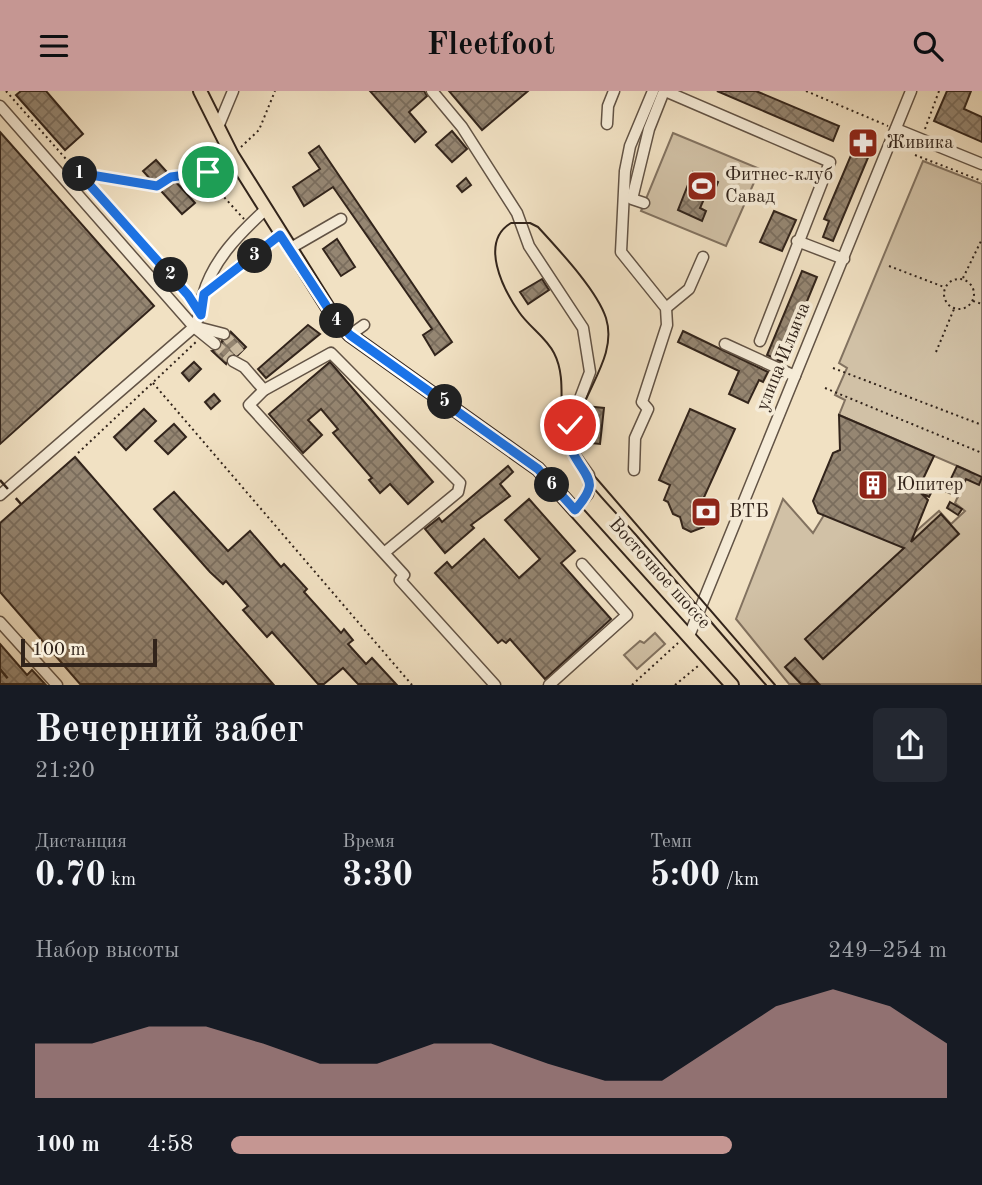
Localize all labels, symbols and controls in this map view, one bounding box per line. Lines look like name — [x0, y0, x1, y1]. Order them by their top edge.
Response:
icon: menu — [35, 27, 73, 65]
icon: search — [909, 27, 947, 65]
text: Fleetfoot — [427, 30, 555, 62]
pharmacy icon: Живика — [846, 126, 880, 160]
place label: Живика — [886, 134, 954, 153]
pin — [178, 142, 238, 202]
icon: arrive — [189, 153, 227, 191]
pin: 1 — [62, 157, 98, 191]
text: 1 — [74, 164, 85, 183]
place label: Фитнес-клуб Савад — [725, 166, 833, 207]
sports icon: Фитнес-клуб Савад — [685, 169, 719, 203]
pin: 3 — [238, 239, 272, 273]
text: 3 — [249, 246, 260, 265]
pin: 2 — [154, 257, 188, 293]
text: 2 — [165, 265, 176, 284]
street label: улица Ильича — [754, 300, 815, 414]
pin: 4 — [320, 303, 354, 338]
text: 4 — [331, 311, 342, 330]
pin: 5 — [428, 385, 462, 419]
text: 5 — [439, 392, 450, 411]
pin — [540, 395, 600, 455]
icon: check — [551, 406, 589, 444]
pin: 6 — [534, 467, 570, 503]
building icon: Юпитер — [856, 468, 890, 502]
text: 6 — [546, 475, 557, 494]
place label: Юпитер — [896, 476, 963, 495]
bank icon: ВТБ — [689, 495, 723, 529]
place label: ВТБ — [729, 503, 769, 522]
street label: Восточное шоссе — [604, 515, 714, 633]
scale bar — [21, 635, 158, 667]
text: 100 m — [32, 641, 85, 660]
button: share — [873, 708, 947, 782]
text: Вечерний забег — [35, 712, 304, 750]
text: 21:20 — [35, 759, 95, 782]
text: Дистанция — [35, 833, 127, 852]
text: Время — [342, 833, 395, 852]
text: Темп — [650, 833, 692, 852]
text: 0.70 — [35, 858, 106, 893]
text: 3:30 — [342, 858, 413, 893]
text: 5:00 — [650, 858, 720, 893]
text: km — [106, 871, 136, 890]
text: /km — [720, 871, 759, 890]
text: Набор высоты — [35, 939, 179, 962]
text: 249–254 m — [828, 939, 947, 962]
text: 100 m — [35, 1133, 100, 1156]
text: 4:58 — [147, 1133, 193, 1156]

